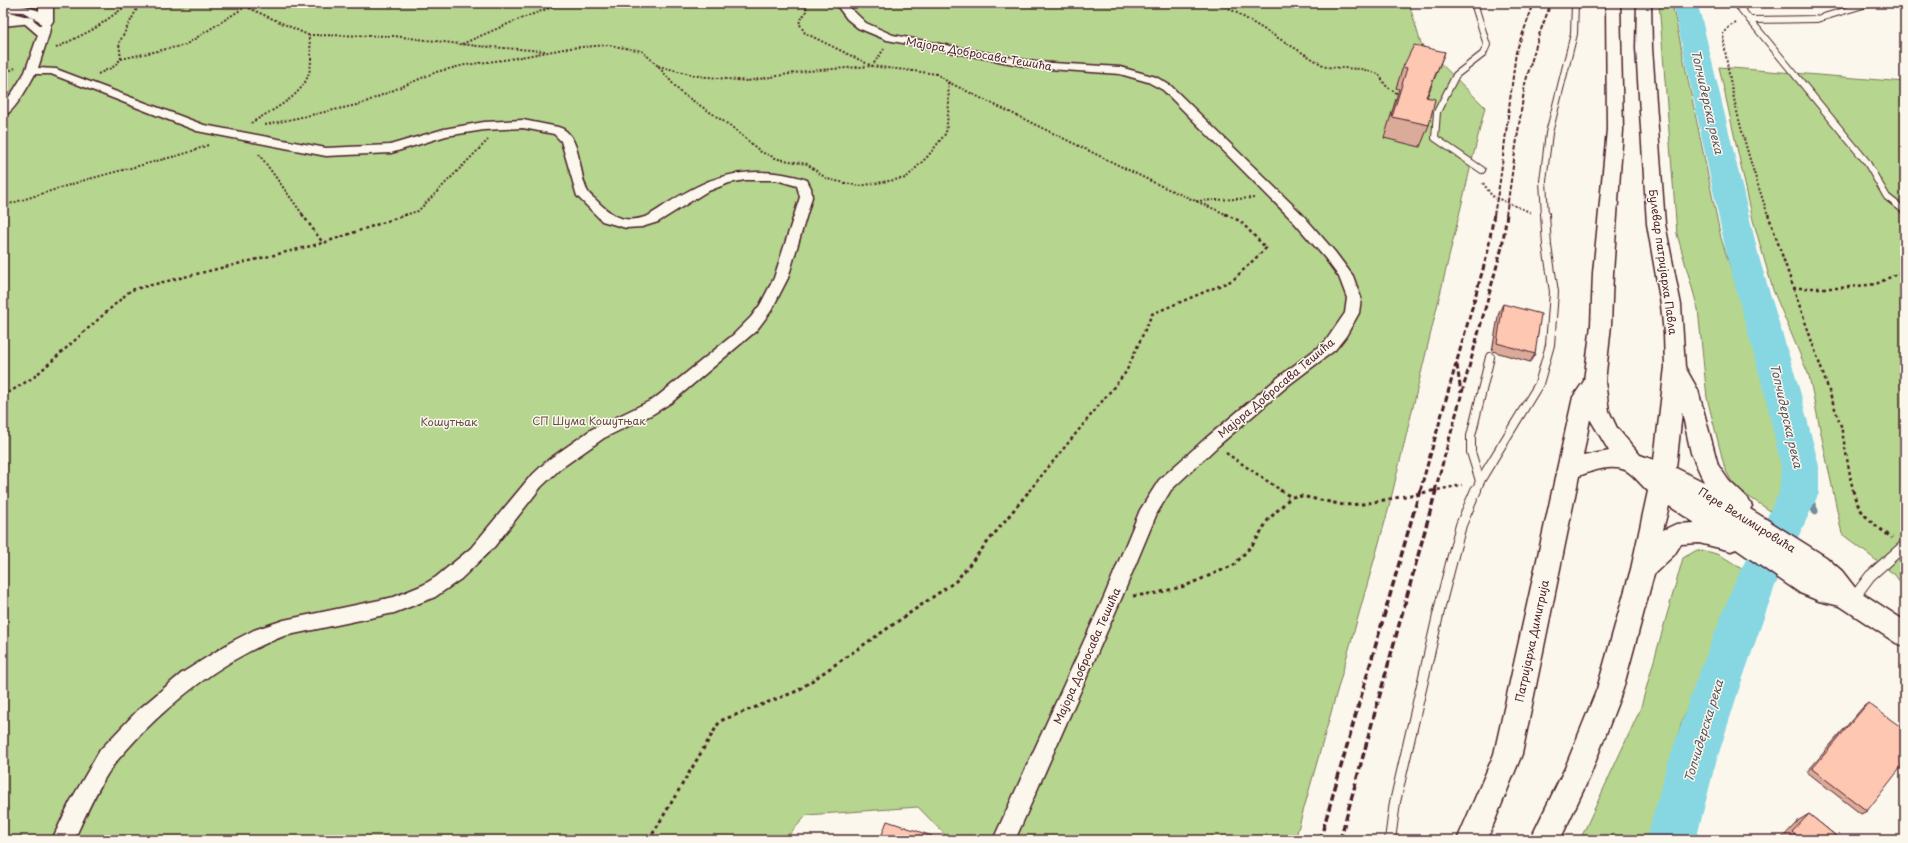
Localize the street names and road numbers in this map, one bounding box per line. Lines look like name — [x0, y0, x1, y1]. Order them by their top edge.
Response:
street label: Мајора Добросава Тешића — [905, 32, 1054, 75]
street label: Булевар патријарха Павла — [1645, 188, 1682, 336]
street label: Мајора Добросава Тешића — [1214, 333, 1338, 442]
street label: Пере Велимировића — [1695, 483, 1799, 556]
street label: Патријарха Димитрија — [1510, 578, 1553, 704]
street label: Мајора Добросава Тешића — [1049, 585, 1124, 727]

